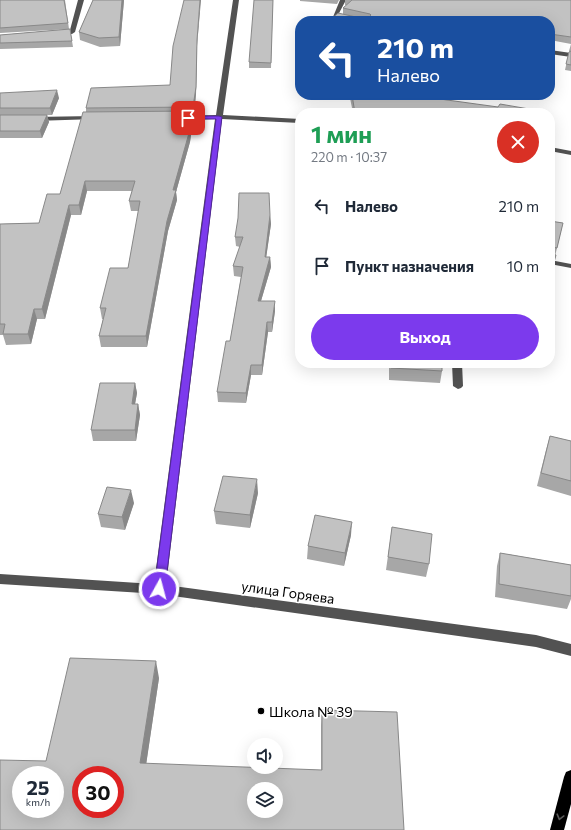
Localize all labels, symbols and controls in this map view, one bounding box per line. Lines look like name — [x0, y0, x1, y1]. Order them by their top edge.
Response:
text: 210 m — [377, 30, 454, 64]
icon: left — [311, 32, 363, 84]
text: Налево — [377, 64, 440, 86]
pin — [171, 101, 205, 135]
icon: arrive — [177, 107, 199, 129]
text: 1 мин — [311, 119, 372, 148]
button: close — [497, 121, 539, 163]
text: 220 m · 10:37 — [311, 149, 387, 165]
icon: left — [311, 195, 333, 217]
text: Налево — [345, 197, 398, 215]
text: 210 m — [499, 197, 539, 215]
icon: arrive — [311, 255, 333, 277]
text: Пункт назначения — [345, 257, 474, 275]
text: 10 m — [507, 257, 539, 275]
button: Выход — [311, 314, 539, 360]
position arrow — [138, 568, 180, 610]
street label: улица Горяева — [240, 577, 336, 607]
place label: Школа № 39 — [269, 703, 353, 720]
marker: Школа № 39 — [256, 706, 266, 716]
map controls — [247, 738, 283, 818]
button: sound — [247, 738, 283, 774]
speed limit sign: 30 — [72, 766, 124, 818]
text: 25 — [26, 775, 50, 799]
button: layers — [247, 782, 283, 818]
text: km/h — [26, 796, 50, 808]
one-way arrow — [556, 813, 565, 820]

